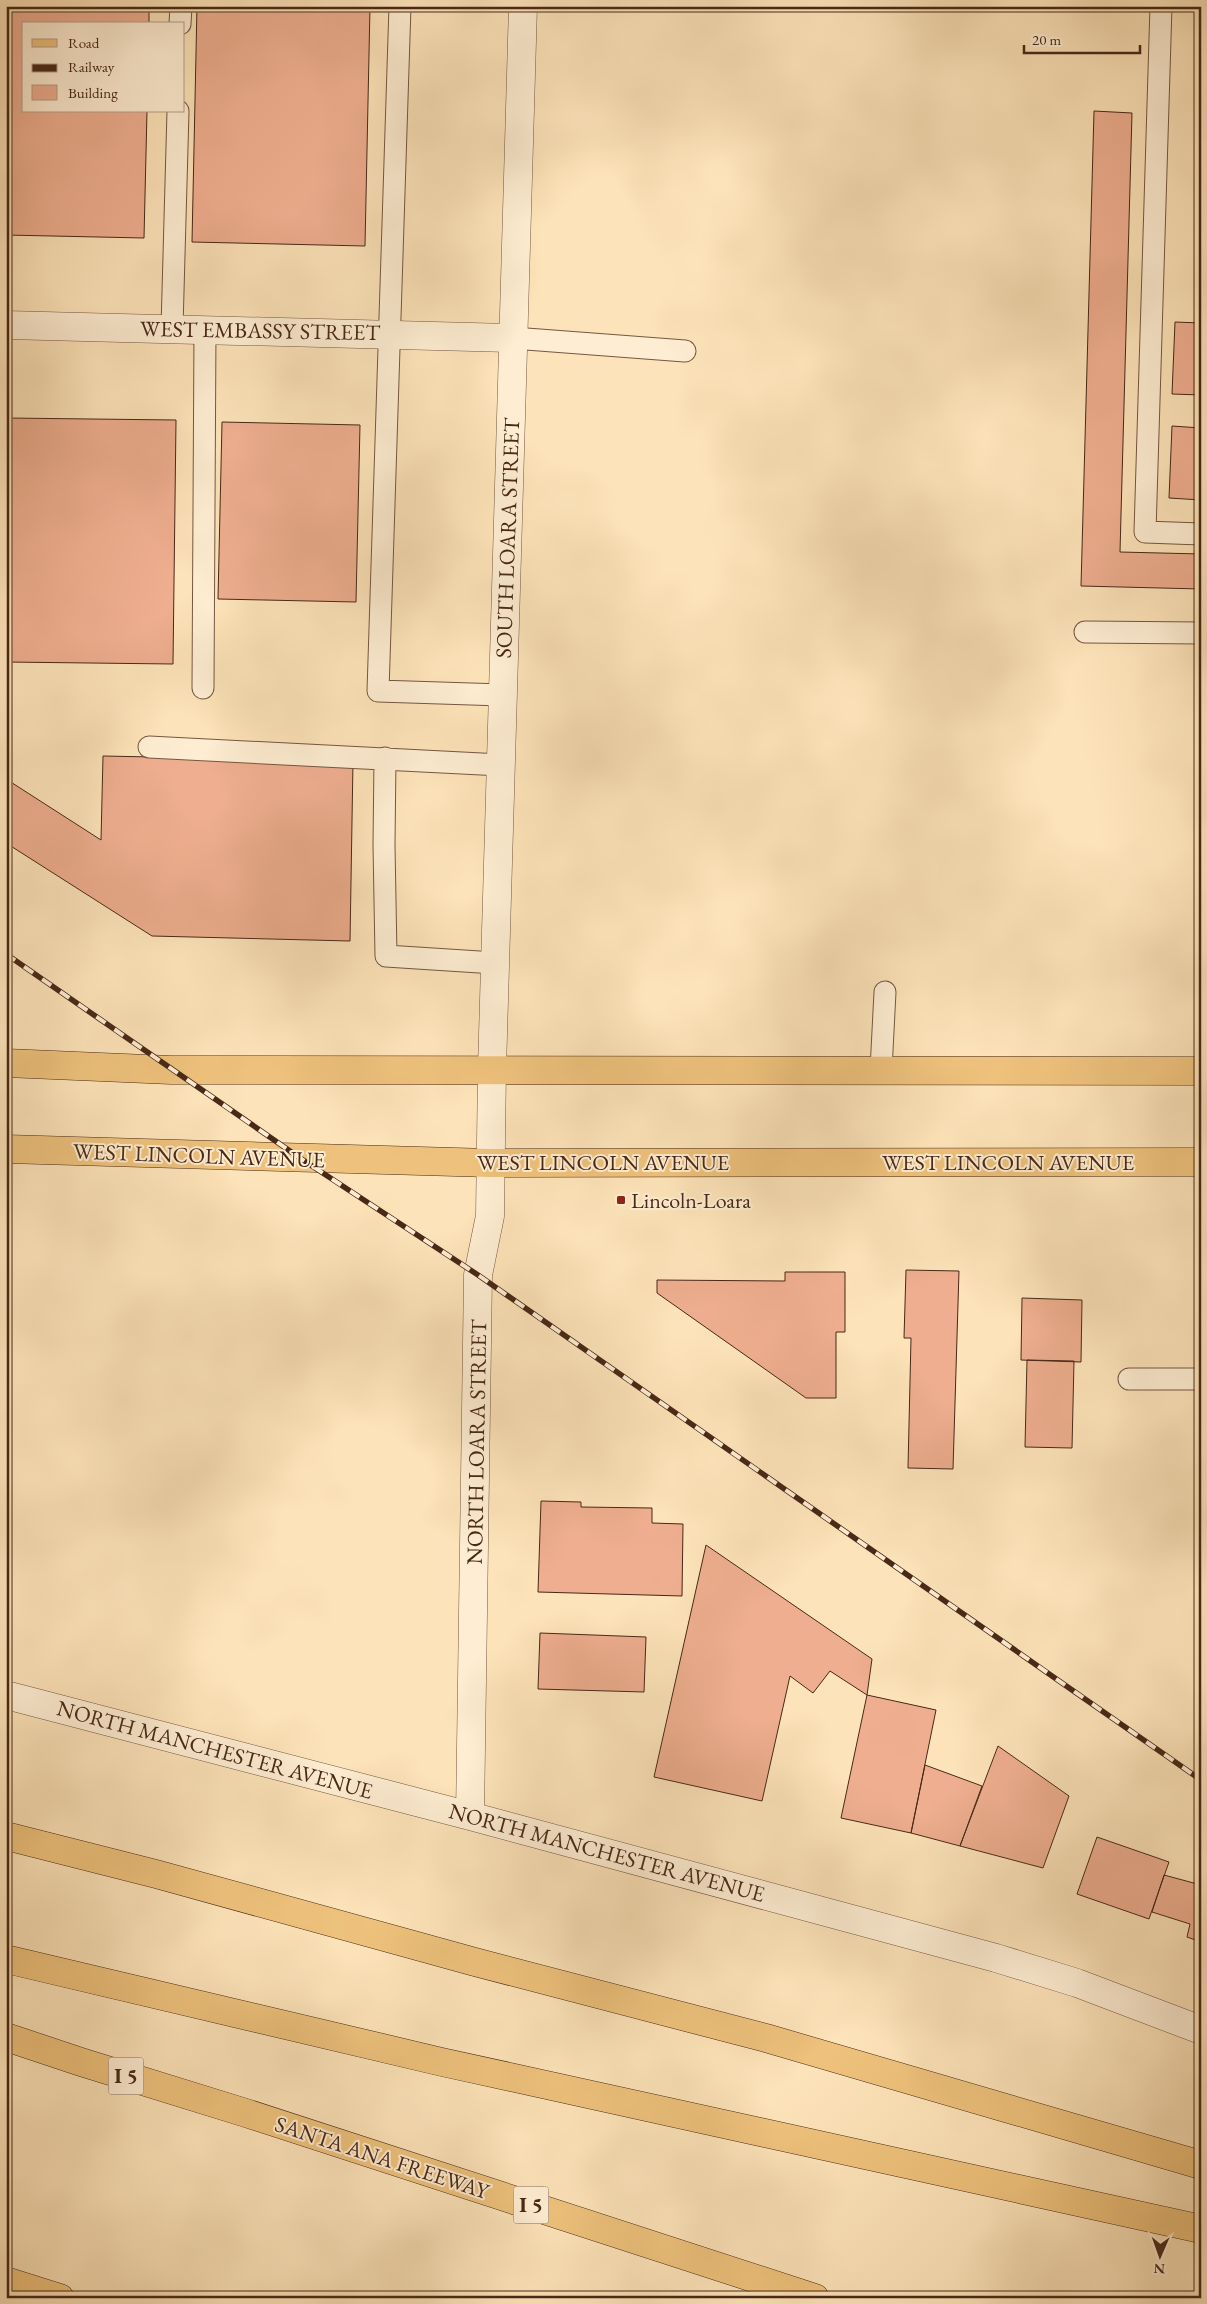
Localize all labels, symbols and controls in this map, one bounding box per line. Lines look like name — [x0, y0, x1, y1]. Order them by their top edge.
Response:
legend — [22, 22, 185, 112]
scale bar — [1024, 22, 1141, 54]
text: 20 m — [1032, 30, 1061, 49]
text: Road — [68, 33, 100, 52]
text: Railway — [68, 57, 115, 76]
text: Building — [68, 83, 118, 102]
street label: WEST EMBASSY STREET — [140, 314, 381, 347]
street label: SOUTH LOARA STREET — [489, 417, 526, 659]
street label: WEST LINCOLN AVENUE — [72, 1137, 325, 1174]
street label: WEST LINCOLN AVENUE — [477, 1148, 729, 1177]
street label: WEST LINCOLN AVENUE — [882, 1148, 1134, 1177]
place label: Lincoln-Loara — [631, 1186, 751, 1215]
marker: Lincoln-Loara — [615, 1194, 627, 1206]
street label: NORTH LOARA STREET — [460, 1319, 493, 1565]
street label: NORTH MANCHESTER AVENUE — [54, 1693, 376, 1806]
street label: NORTH MANCHESTER AVENUE — [446, 1796, 768, 1909]
road number: I 5 — [108, 2058, 144, 2094]
street label: SANTA ANA FREEWAY — [271, 2109, 494, 2206]
road number: I 5 — [514, 2186, 548, 2224]
north arrow — [1134, 2232, 1184, 2282]
text: N — [1153, 2260, 1166, 2278]

